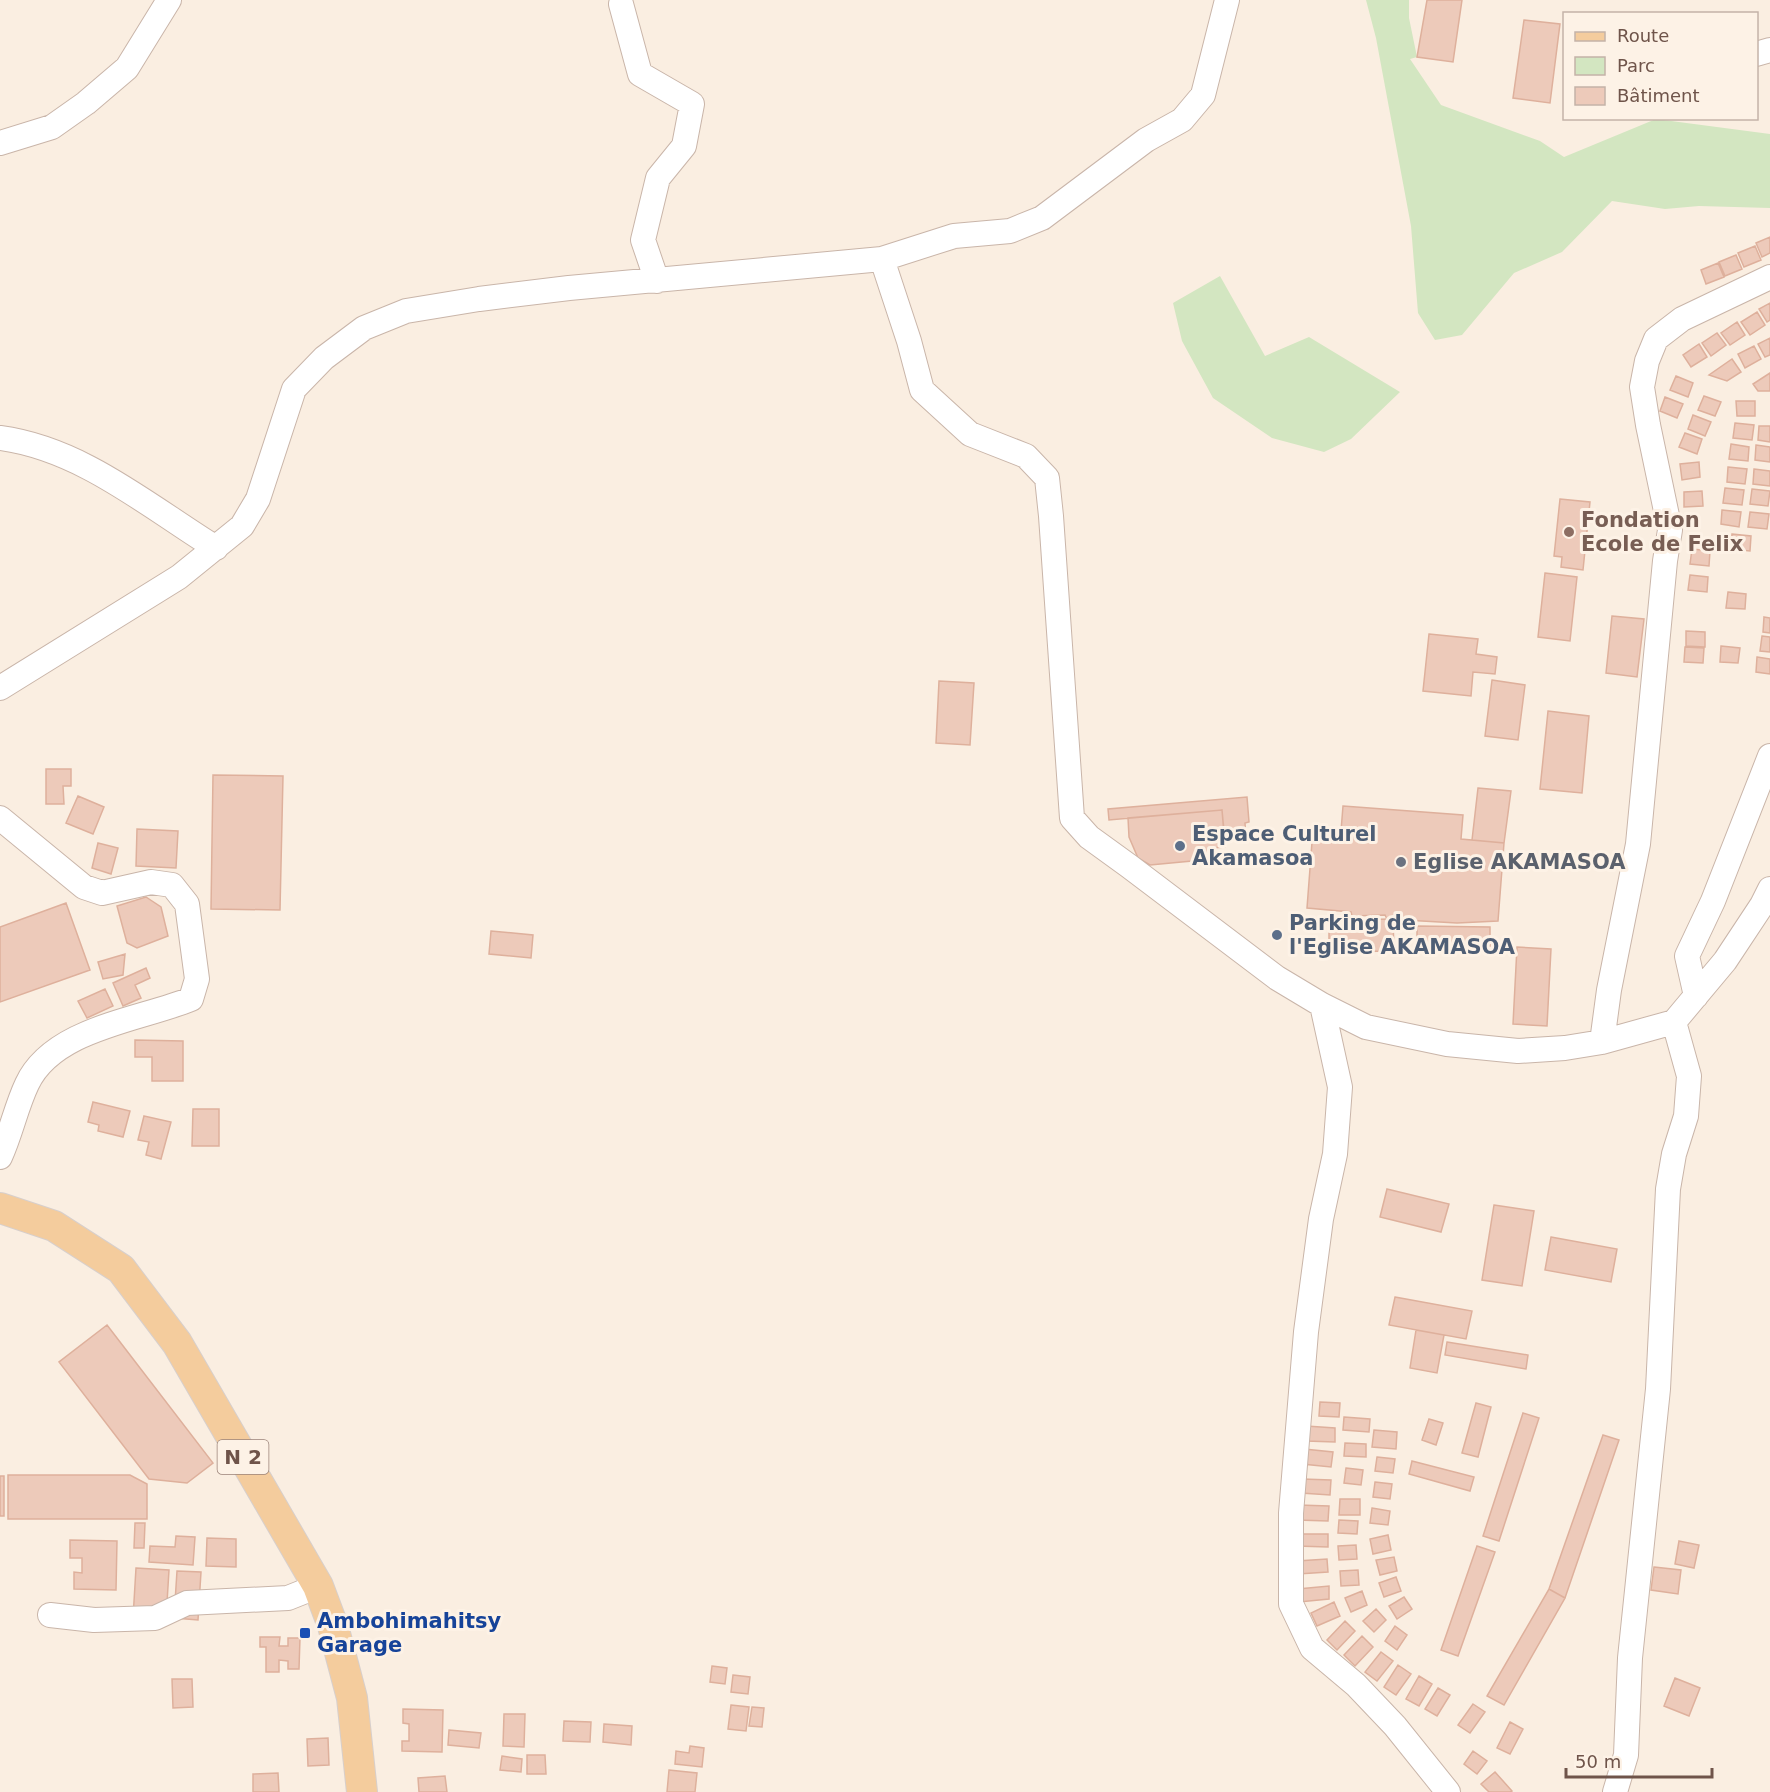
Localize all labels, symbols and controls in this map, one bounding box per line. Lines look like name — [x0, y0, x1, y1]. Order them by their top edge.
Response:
legend — [1563, 12, 1758, 120]
text: Route — [1617, 25, 1669, 46]
text: Parc — [1617, 55, 1655, 76]
text: Bâtiment — [1617, 85, 1700, 106]
place label: Fondation Ecole de Felix — [1581, 508, 1744, 556]
marker: Fondation Ecole de Felix — [1562, 525, 1576, 539]
place label: Espace Culturel Akamasoa — [1192, 822, 1376, 870]
marker: Espace Culturel Akamasoa — [1173, 839, 1187, 853]
place label: Eglise AKAMASOA — [1413, 850, 1626, 874]
marker: Eglise AKAMASOA — [1394, 855, 1408, 869]
place label: Parking de l'Eglise AKAMASOA — [1289, 911, 1516, 959]
marker: Parking de l'Eglise AKAMASOA — [1270, 928, 1284, 942]
road number: N 2 — [218, 1440, 268, 1474]
place label: Ambohimahitsy Garage — [317, 1609, 501, 1657]
marker: Ambohimahitsy Garage — [298, 1626, 312, 1640]
scale bar — [1566, 1741, 1712, 1779]
text: 50 m — [1575, 1751, 1621, 1772]

